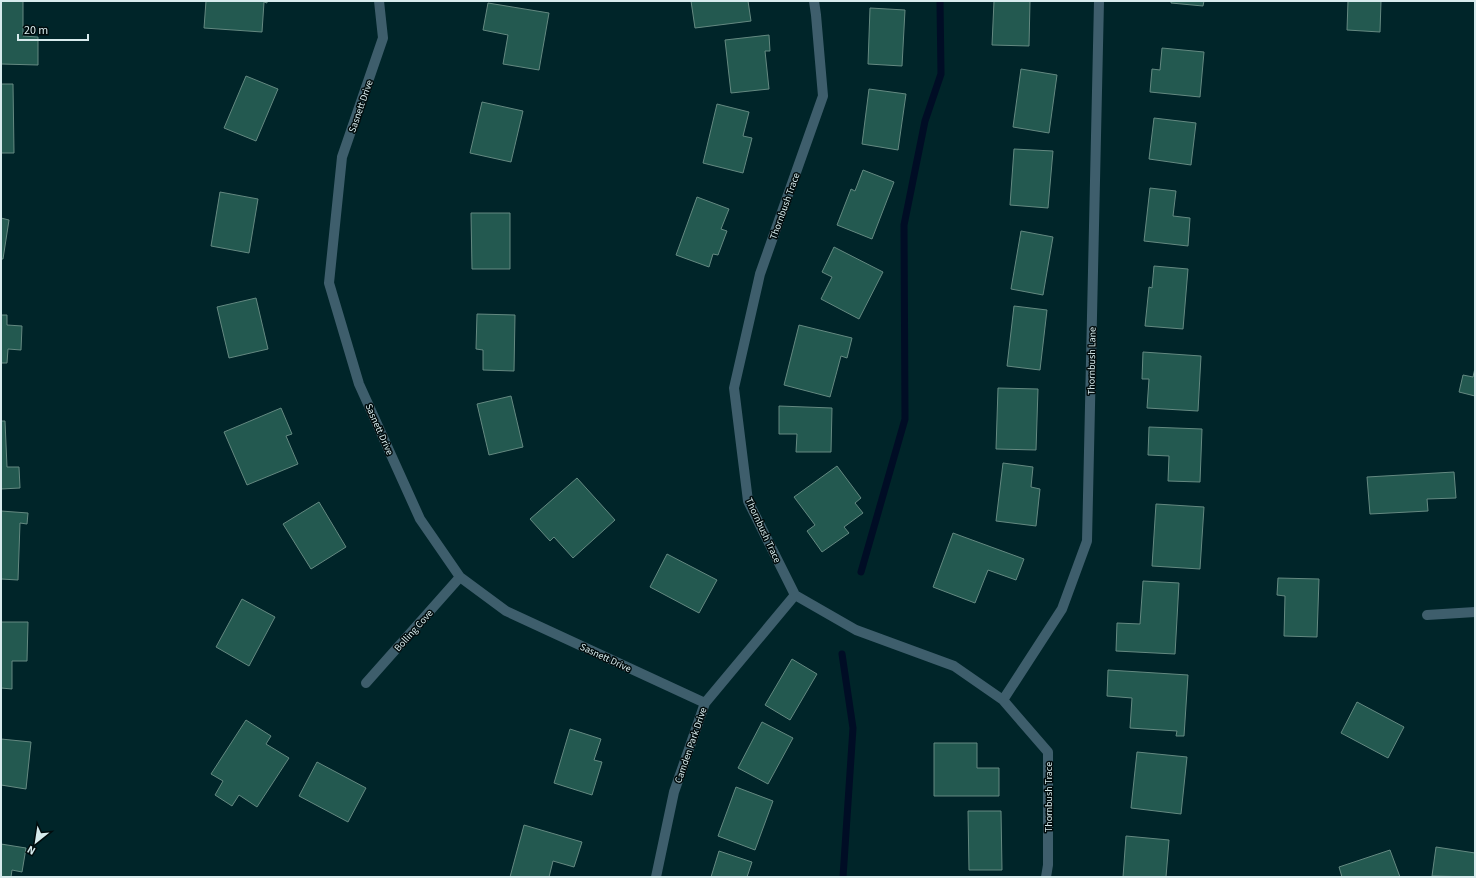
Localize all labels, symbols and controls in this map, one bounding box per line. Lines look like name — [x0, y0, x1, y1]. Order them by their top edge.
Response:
scale bar — [18, 16, 88, 42]
text: 20 m — [24, 22, 48, 39]
street label: Sasnett Drive — [345, 78, 377, 135]
street label: Thornbush Trace — [766, 171, 804, 242]
street label: Thornbush Lane — [1084, 327, 1100, 395]
street label: Sasnett Drive — [361, 401, 397, 457]
street label: Thornbush Trace — [742, 496, 784, 565]
street label: Bolling Cove — [391, 607, 436, 655]
street label: Sasnett Drive — [578, 640, 634, 676]
street label: Camden Park Drive — [671, 705, 710, 785]
street label: Thornbush Trace — [1042, 762, 1056, 832]
north arrow — [16, 822, 56, 862]
text: N — [24, 842, 38, 859]

